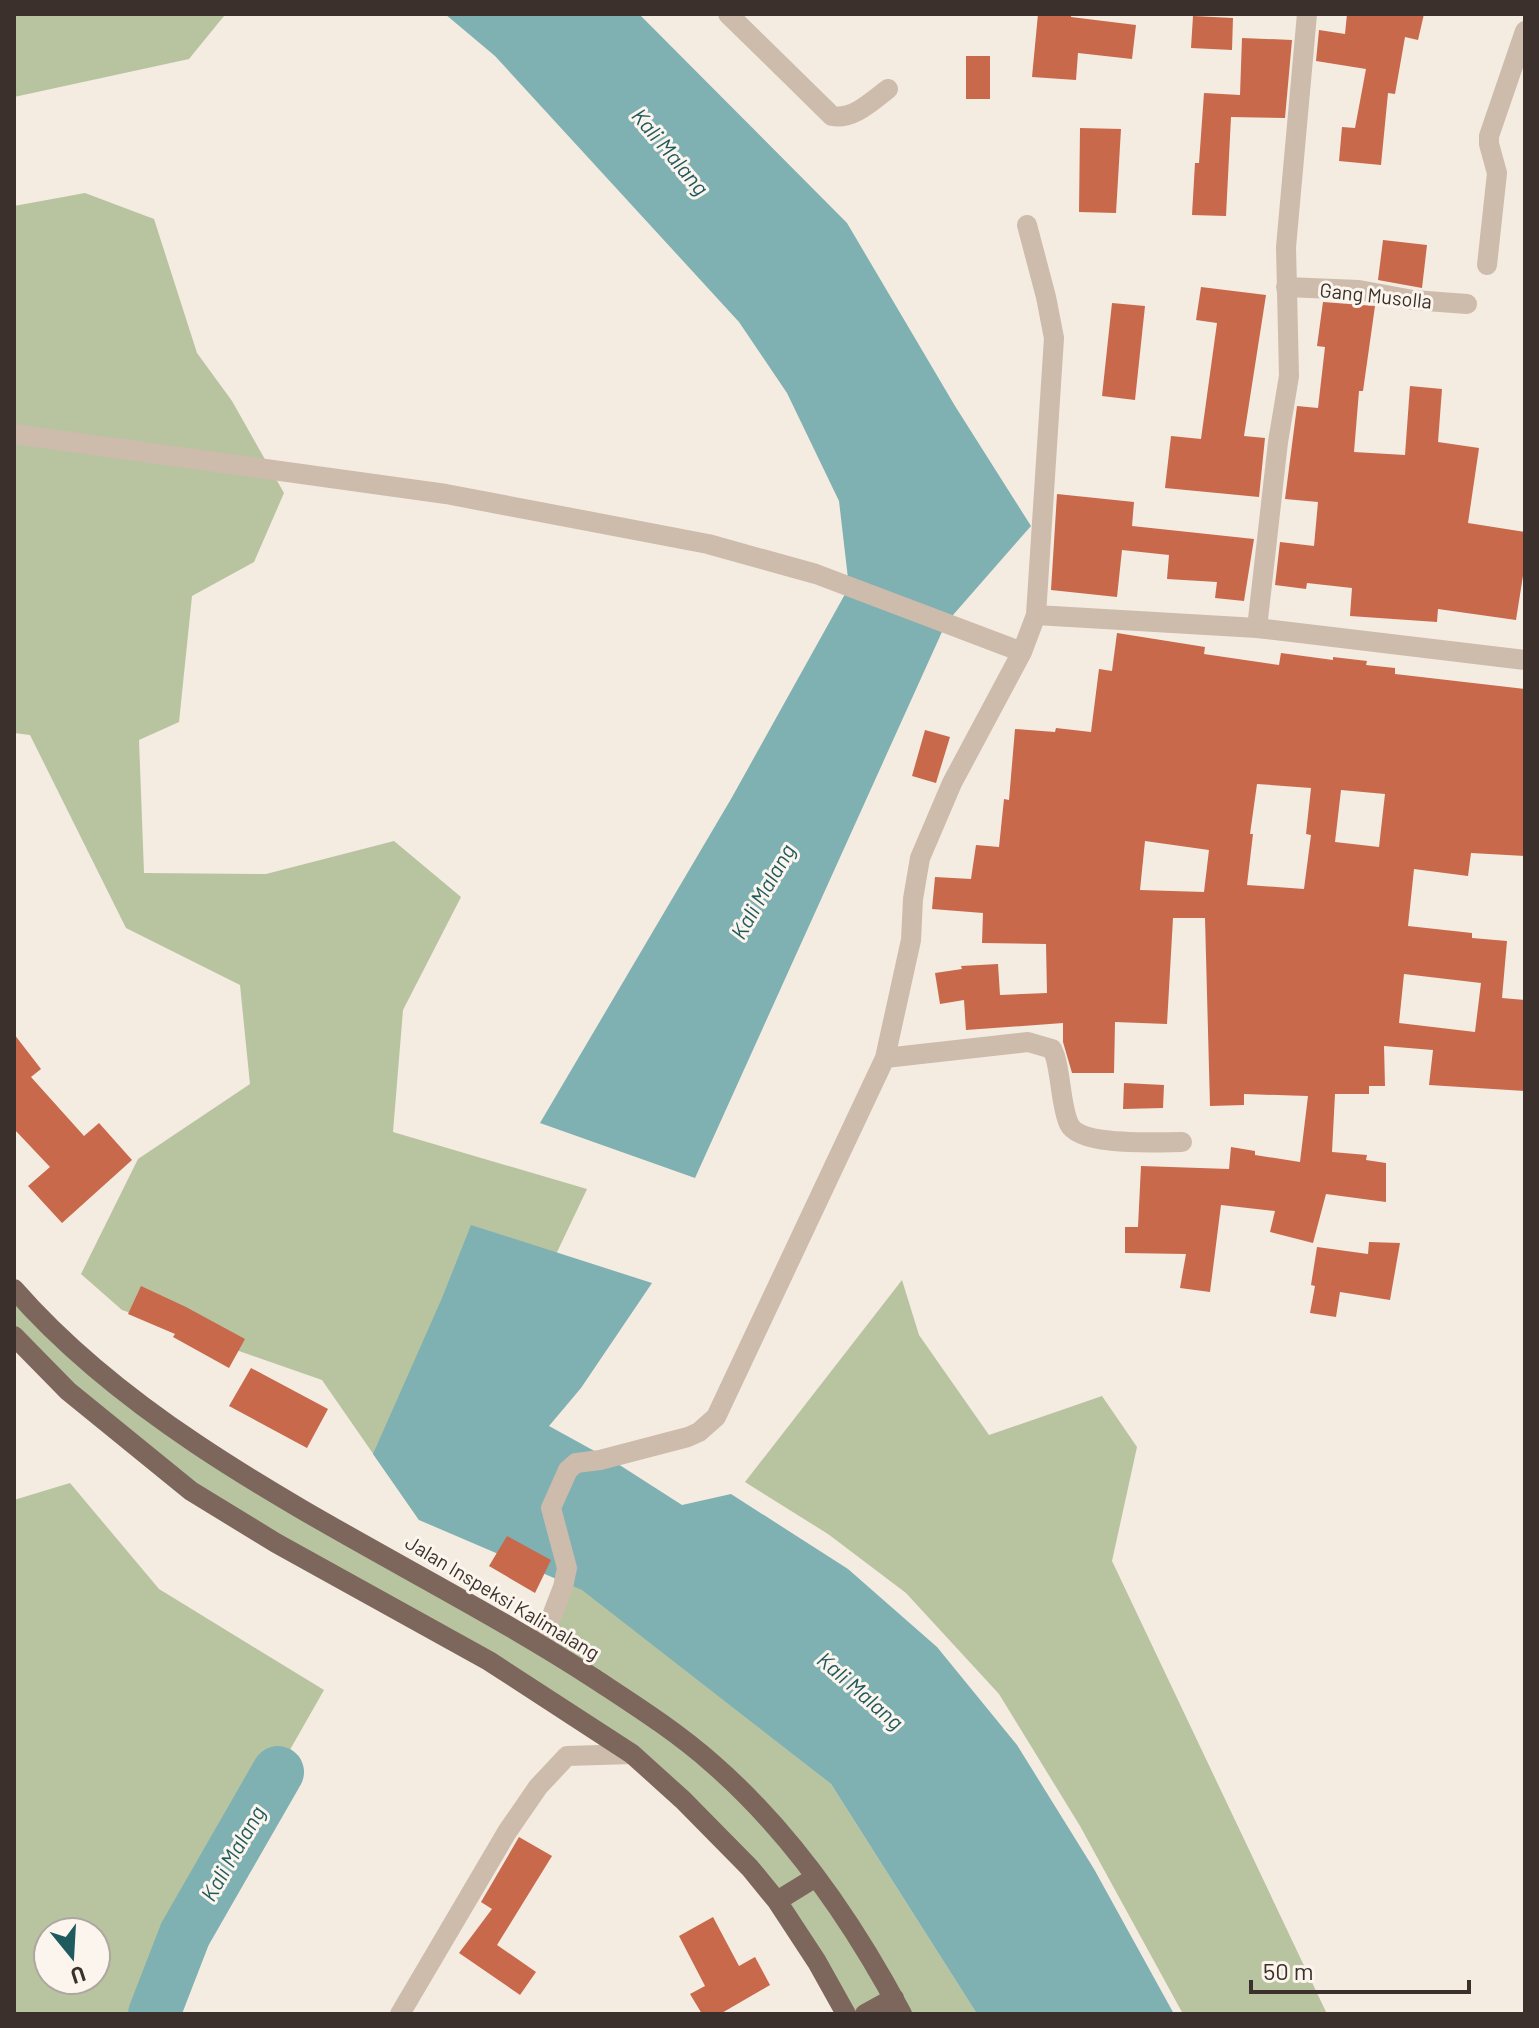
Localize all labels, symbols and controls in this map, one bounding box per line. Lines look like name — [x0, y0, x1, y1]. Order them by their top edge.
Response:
water label: Kali Malang — [627, 102, 715, 200]
street label: Gang Musolla — [1319, 277, 1433, 313]
water label: Kali Malang — [724, 839, 800, 943]
street label: Jalan Inspeksi Kalimalang — [402, 1529, 604, 1665]
water label: Kali Malang — [813, 1646, 909, 1734]
water label: Kali Malang — [194, 1801, 270, 1905]
north arrow — [32, 1916, 112, 1996]
scale bar — [1251, 1944, 1469, 1994]
text: 50 m — [1263, 1956, 1314, 1985]
text: U — [68, 1961, 89, 1990]

